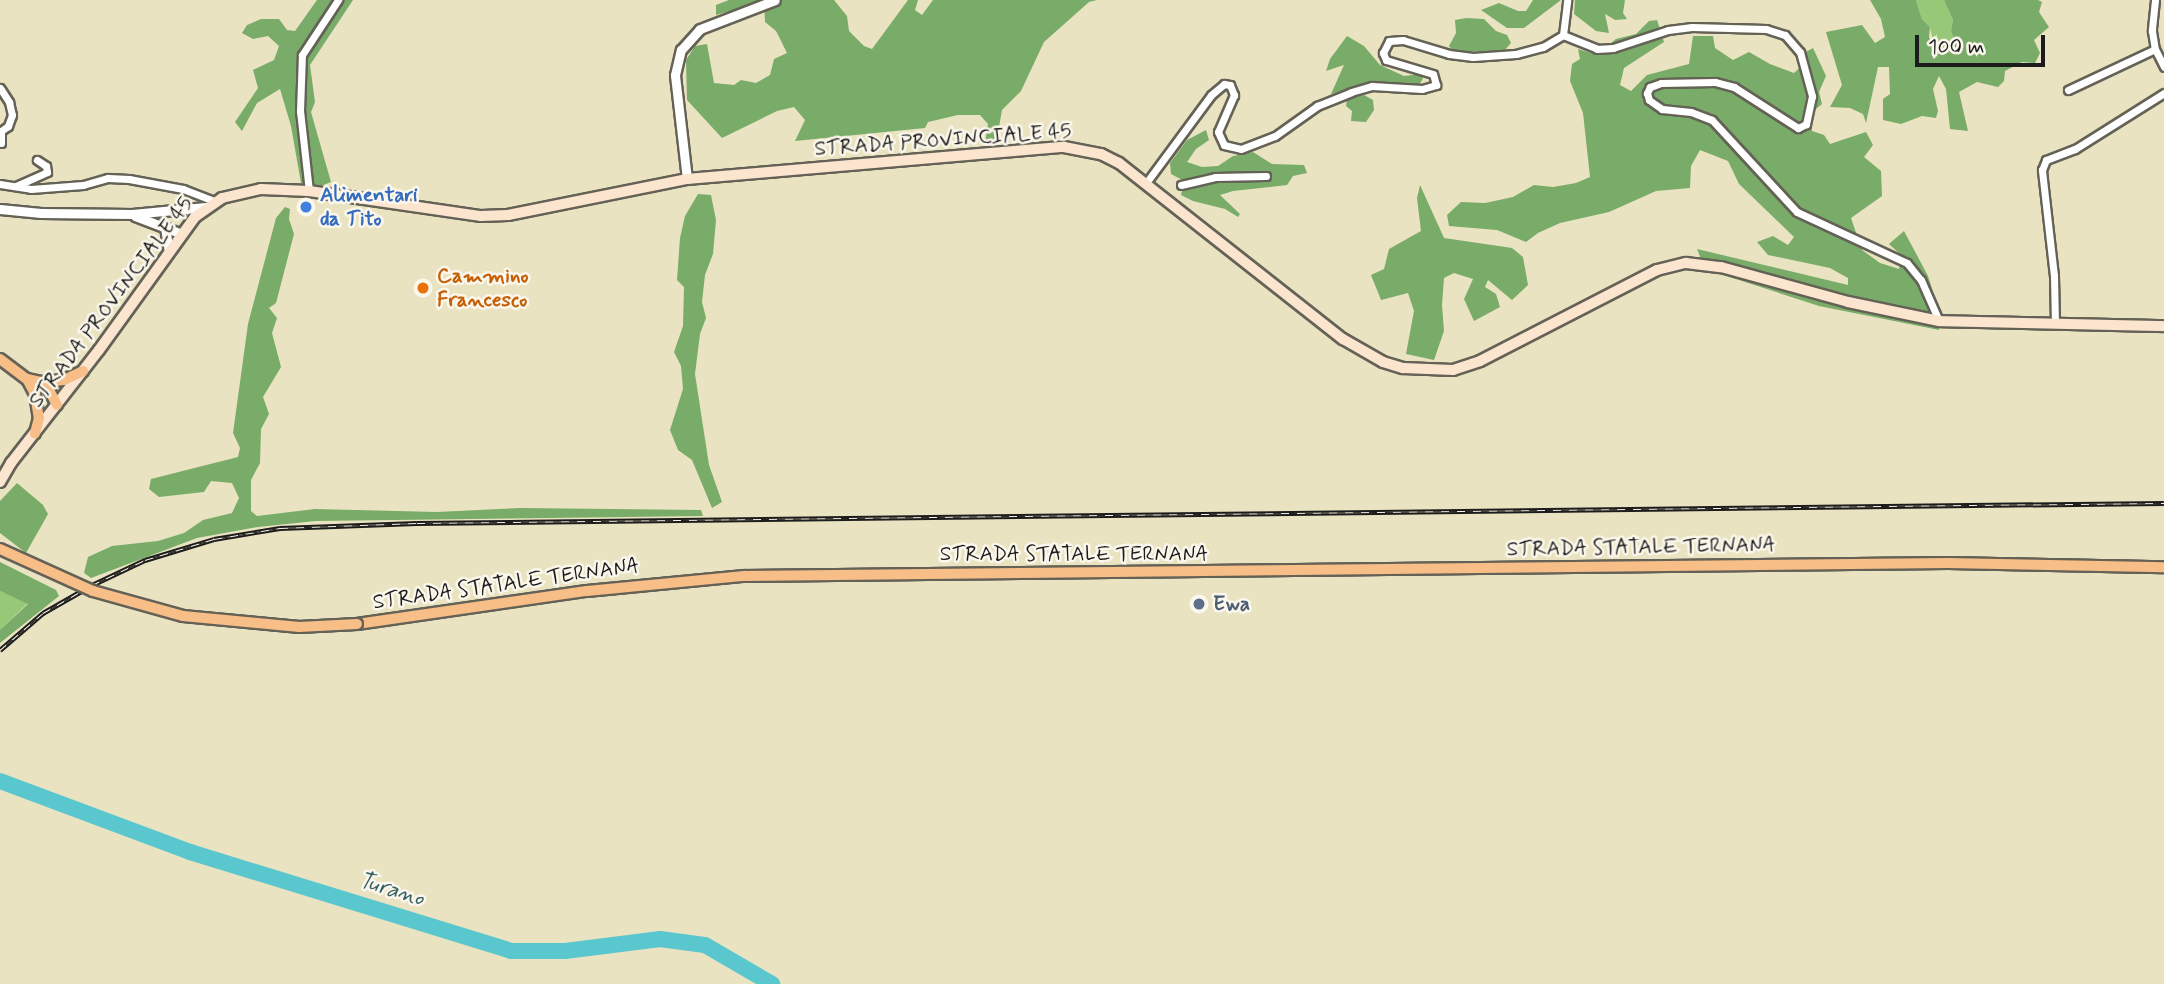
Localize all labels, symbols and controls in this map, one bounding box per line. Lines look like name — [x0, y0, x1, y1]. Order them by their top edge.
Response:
scale bar — [1919, 21, 2048, 65]
text: 100 m — [1928, 33, 1984, 61]
street label: STRADA PROVINCIALE 45 — [815, 119, 1071, 161]
place label: Alimentari da Tito — [320, 182, 417, 232]
street label: STRADA PROVINCIALE 45 — [24, 193, 198, 411]
marker: Alimentari da Tito — [298, 199, 314, 215]
place label: Cammino Francesco — [437, 263, 529, 313]
marker: Cammino Francesco — [415, 280, 431, 296]
street label: STRADA STATALE TERNANA — [1508, 532, 1774, 562]
street label: STRADA STATALE TERNANA — [941, 541, 1207, 567]
street label: STRADA STATALE TERNANA — [373, 553, 639, 615]
place label: Ewa — [1213, 591, 1250, 617]
marker: Ewa — [1191, 596, 1207, 612]
water label: Turano — [355, 867, 427, 913]

